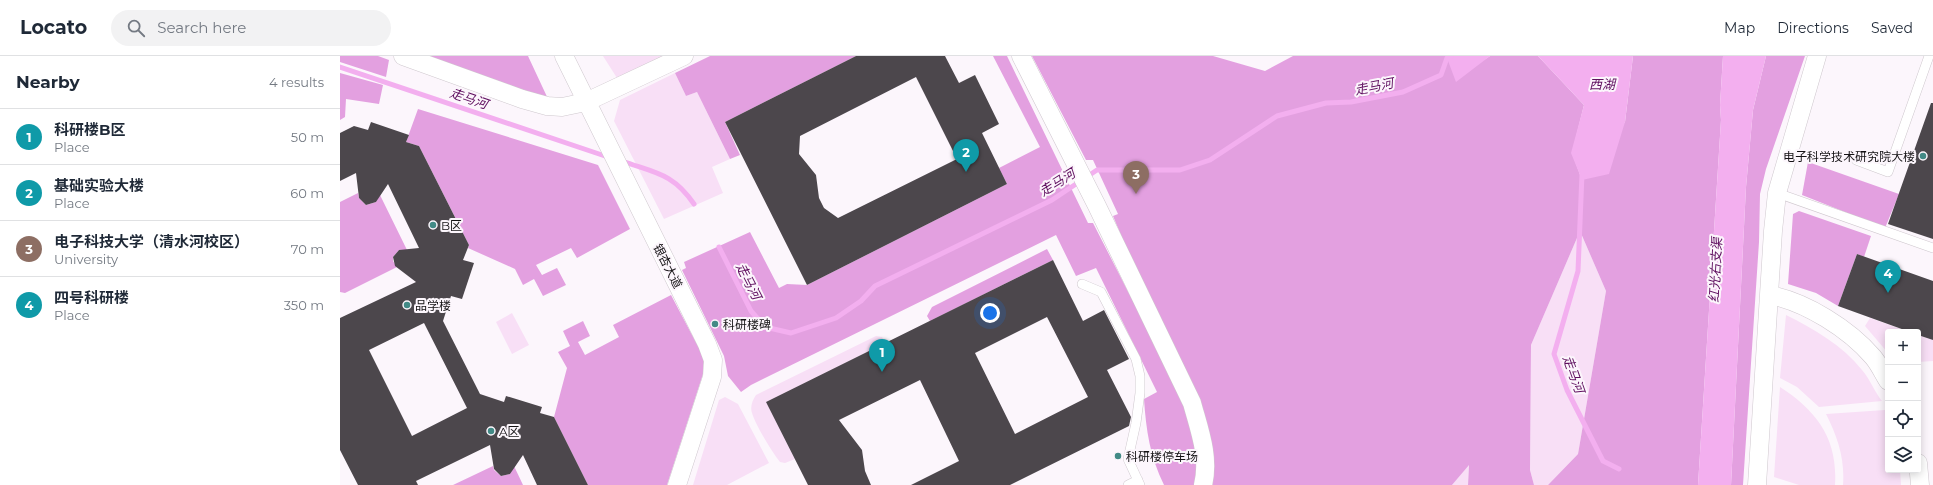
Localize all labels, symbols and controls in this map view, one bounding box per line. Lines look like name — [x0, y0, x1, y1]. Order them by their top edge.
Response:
search box — [111, 10, 391, 46]
text: Locato — [20, 16, 87, 39]
icon: search — [125, 17, 147, 39]
text: Search here — [157, 18, 246, 37]
text: Map — [1724, 19, 1755, 37]
text: Directions — [1777, 19, 1849, 37]
text: Saved — [1871, 19, 1913, 37]
text: Nearby — [16, 72, 80, 92]
text: 4 results — [269, 74, 324, 90]
water label: 走马河 — [1353, 74, 1398, 98]
water label: 西湖 — [1589, 76, 1617, 92]
water label: 走马河 — [448, 84, 493, 113]
text: 科研楼B区 — [54, 120, 125, 139]
text: 1 — [26, 129, 32, 145]
text: 50 m — [291, 129, 324, 145]
text: Place — [54, 139, 90, 155]
pin: 2 — [953, 139, 979, 172]
place label: 电子科学技术研究院大楼 — [1783, 149, 1915, 164]
marker: 电子科学技术研究院大楼 — [1918, 151, 1928, 161]
pin: 3 — [1123, 161, 1149, 194]
water label: 走马河 — [1036, 163, 1080, 199]
text: 基础实验大楼 — [54, 176, 144, 195]
text: 2 — [25, 185, 33, 201]
text: 60 m — [290, 185, 324, 201]
text: Place — [54, 195, 90, 211]
place label: B区 — [441, 218, 462, 233]
marker: B区 — [428, 220, 438, 230]
text: 电子科技大学（清水河校区） — [54, 232, 249, 251]
water label: 红光右支渠 — [1705, 235, 1725, 303]
text: 3 — [25, 241, 33, 257]
text: 70 m — [291, 241, 324, 257]
street label: 银杏大道 — [650, 241, 686, 291]
text: University — [54, 251, 118, 267]
water label: 走马河 — [733, 260, 766, 305]
pin: 4 — [1875, 260, 1901, 293]
text: 四号科研楼 — [54, 288, 129, 307]
text: 4 — [25, 297, 33, 313]
text: 350 m — [284, 297, 324, 313]
place label: 品学楼 — [415, 298, 451, 313]
marker: 品学楼 — [402, 300, 412, 310]
your location — [980, 303, 1000, 323]
text: Place — [54, 307, 90, 323]
place label: 科研楼碑 — [723, 317, 771, 332]
marker: 科研楼碑 — [710, 319, 720, 329]
map controls — [1885, 329, 1921, 473]
button: + — [1885, 329, 1921, 365]
pin: 1 — [869, 339, 895, 372]
water label: 走马河 — [1560, 353, 1589, 398]
button: − — [1885, 365, 1921, 401]
button: locate — [1885, 401, 1921, 437]
place label: A区 — [499, 424, 520, 439]
marker: A区 — [486, 426, 496, 436]
button: layers — [1885, 437, 1921, 473]
place label: 科研楼停车场 — [1126, 449, 1198, 464]
marker: 科研楼停车场 — [1113, 451, 1123, 461]

